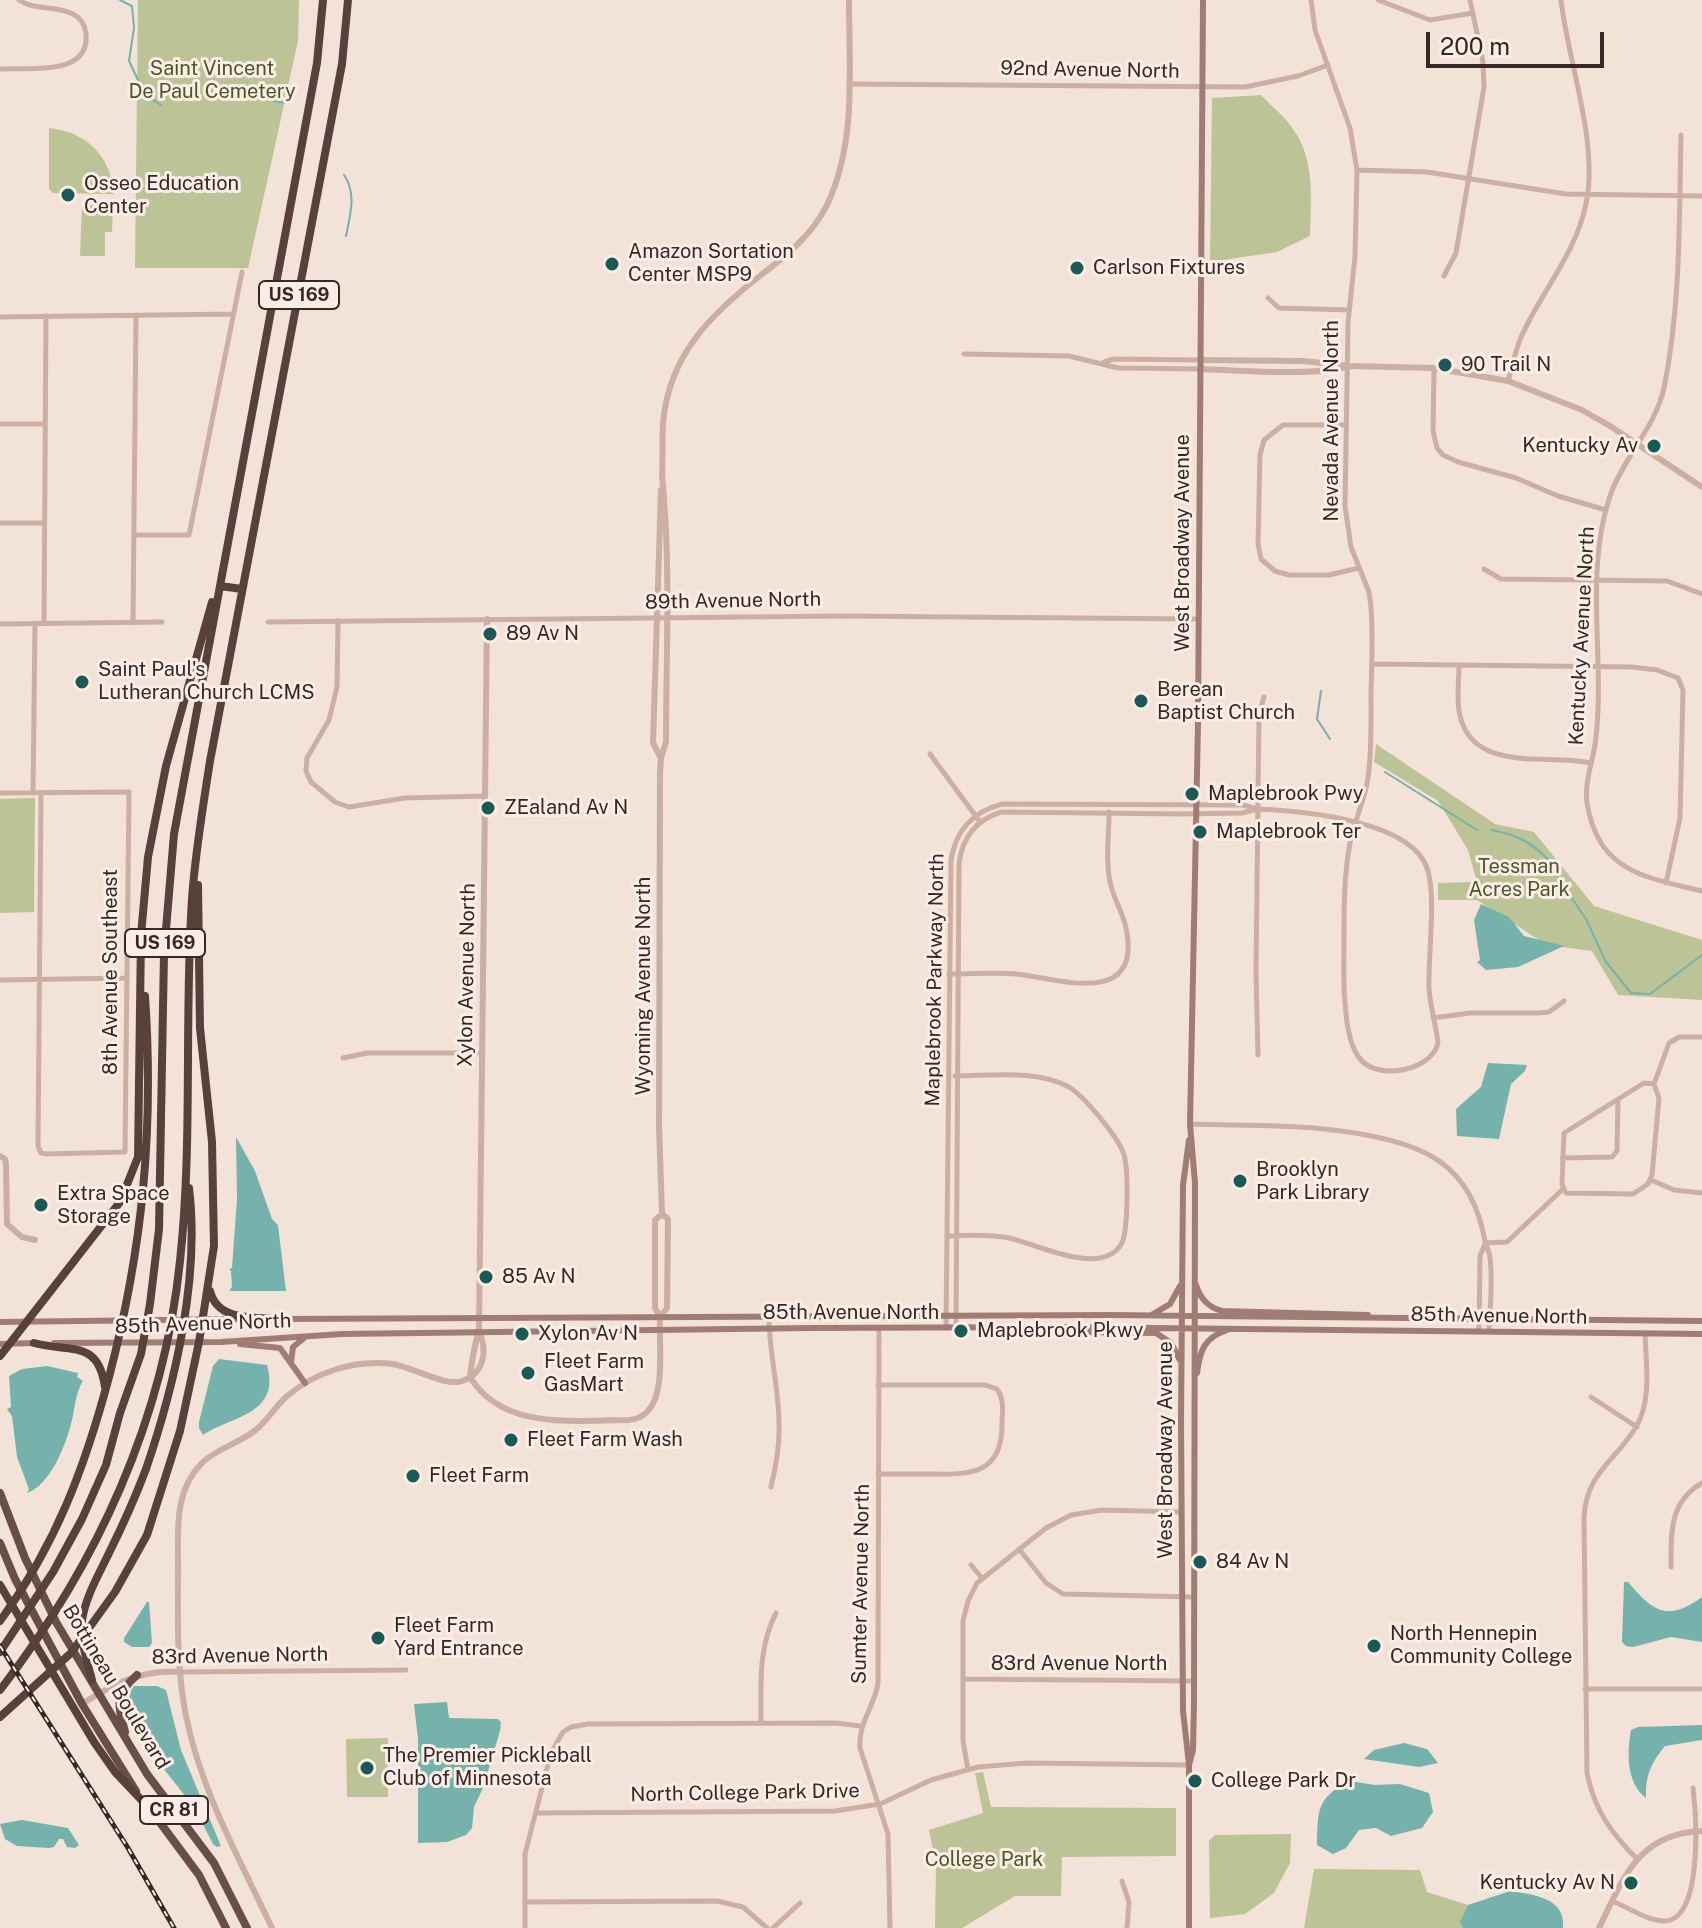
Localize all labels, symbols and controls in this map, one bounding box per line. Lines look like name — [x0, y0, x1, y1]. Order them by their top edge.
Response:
scale bar — [1430, 16, 1608, 66]
text: 200 m — [1440, 32, 1510, 60]
street label: 92nd Avenue North — [1000, 56, 1180, 84]
park label: Saint Vincent De Paul Cemetery — [128, 57, 296, 104]
place label: Osseo Education Center — [84, 172, 239, 219]
marker: Osseo Education Center — [59, 186, 77, 204]
place label: Amazon Sortation Center MSP9 — [628, 240, 794, 287]
marker: Amazon Sortation Center MSP9 — [603, 255, 621, 273]
place label: Carlson Fixtures — [1093, 256, 1245, 280]
marker: Carlson Fixtures — [1068, 259, 1086, 277]
road number: US 169 — [259, 281, 339, 309]
street label: Nevada Avenue North — [1320, 320, 1344, 522]
place label: 90 Trail N — [1461, 353, 1551, 377]
marker: 90 Trail N — [1436, 356, 1454, 374]
street label: West Broadway Avenue — [1171, 434, 1195, 652]
place label: Kentucky Av — [1522, 434, 1638, 458]
marker: Kentucky Av — [1645, 437, 1663, 455]
street label: Kentucky Avenue North — [1564, 526, 1600, 746]
street label: 89th Avenue North — [645, 587, 821, 615]
place label: 89 Av N — [506, 622, 579, 646]
marker: 89 Av N — [481, 625, 499, 643]
place label: Saint Paul's Lutheran Church LCMS — [98, 658, 315, 705]
marker: Saint Paul's Lutheran Church LCMS — [73, 673, 91, 691]
place label: Berean Baptist Church — [1157, 678, 1295, 725]
marker: Berean Baptist Church — [1132, 692, 1150, 710]
place label: Maplebrook Pwy — [1208, 782, 1363, 806]
marker: Maplebrook Pwy — [1183, 785, 1201, 803]
place label: ZEaland Av N — [504, 796, 628, 820]
marker: ZEaland Av N — [479, 799, 497, 817]
place label: Maplebrook Ter — [1216, 820, 1361, 844]
marker: Maplebrook Ter — [1191, 823, 1209, 841]
street label: Maplebrook Parkway North — [921, 853, 949, 1107]
park label: Tessman Acres Park — [1468, 855, 1570, 902]
street label: 8th Avenue Southeast — [99, 869, 123, 1075]
street label: Wyoming Avenue North — [632, 877, 656, 1095]
street label: Xylon Avenue North — [453, 883, 481, 1067]
road number: US 169 — [125, 929, 205, 957]
place label: Brooklyn Park Library — [1256, 1158, 1369, 1205]
marker: Brooklyn Park Library — [1231, 1172, 1249, 1190]
place label: Extra Space Storage — [57, 1182, 170, 1229]
marker: Extra Space Storage — [32, 1196, 50, 1214]
place label: 85 Av N — [502, 1265, 576, 1289]
marker: 85 Av N — [477, 1268, 495, 1286]
street label: 85th Avenue North — [763, 1301, 939, 1325]
street label: 85th Avenue North — [1411, 1302, 1587, 1330]
street label: 85th Avenue North — [114, 1309, 292, 1339]
place label: Maplebrook Pkwy — [977, 1319, 1144, 1343]
place label: Xylon Av N — [538, 1322, 638, 1346]
marker: Maplebrook Pkwy — [952, 1322, 970, 1340]
marker: Xylon Av N — [513, 1325, 531, 1343]
street label: West Broadway Avenue — [1154, 1341, 1178, 1559]
place label: Fleet Farm GasMart — [544, 1350, 644, 1397]
marker: Fleet Farm GasMart — [519, 1364, 537, 1382]
place label: Fleet Farm Wash — [527, 1428, 683, 1452]
marker: Fleet Farm Wash — [502, 1431, 520, 1449]
place label: Fleet Farm — [429, 1464, 529, 1488]
marker: Fleet Farm — [404, 1467, 422, 1485]
street label: Sumter Avenue North — [847, 1484, 875, 1684]
place label: 84 Av N — [1216, 1550, 1289, 1574]
marker: 84 Av N — [1191, 1553, 1209, 1571]
street label: Bottineau Boulevard — [57, 1600, 175, 1774]
place label: Fleet Farm Yard Entrance — [394, 1614, 524, 1661]
place label: North Hennepin Community College — [1390, 1622, 1572, 1669]
marker: Fleet Farm Yard Entrance — [369, 1629, 387, 1647]
marker: North Hennepin Community College — [1365, 1637, 1383, 1655]
street label: 83rd Avenue North — [152, 1642, 328, 1670]
street label: 83rd Avenue North — [991, 1652, 1167, 1676]
place label: The Premier Pickleball Club of Minnesota — [383, 1744, 592, 1791]
marker: The Premier Pickleball Club of Minnesota — [358, 1759, 376, 1777]
place label: College Park Dr — [1211, 1769, 1356, 1793]
marker: College Park Dr — [1186, 1772, 1204, 1790]
street label: North College Park Drive — [630, 1779, 860, 1807]
road number: CR 81 — [140, 1796, 208, 1824]
park label: College Park — [925, 1848, 1043, 1872]
place label: Kentucky Av N — [1479, 1871, 1615, 1895]
marker: Kentucky Av N — [1622, 1874, 1640, 1892]

